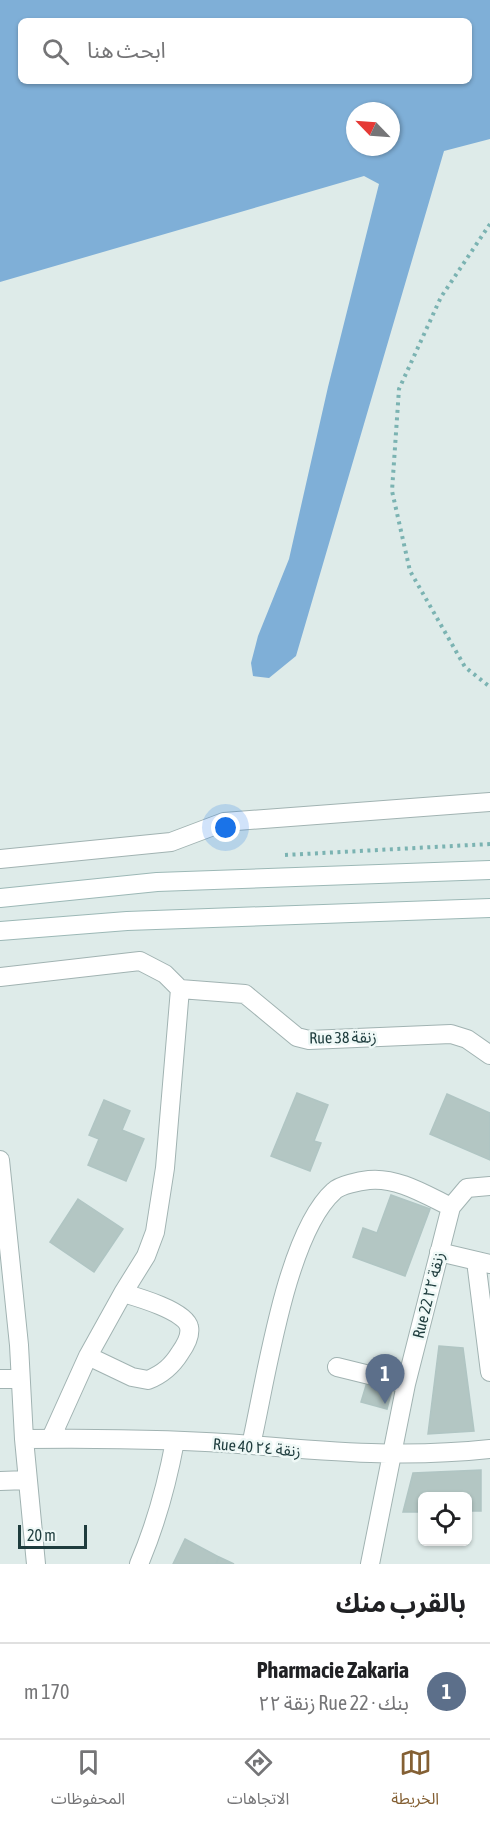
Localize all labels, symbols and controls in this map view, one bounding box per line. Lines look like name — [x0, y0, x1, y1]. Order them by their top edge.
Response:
search box — [18, 18, 472, 84]
icon: search — [39, 35, 72, 68]
text: ابحث هنا — [87, 37, 166, 63]
north arrow — [346, 102, 400, 156]
your location — [211, 813, 240, 842]
street label: Rue 38 زنقة — [309, 1027, 377, 1048]
street label: Rue 22 زنقة ٢٢ — [409, 1250, 448, 1340]
pin: 1 — [366, 1354, 404, 1404]
street label: Rue 40 زنقة ٢٤ — [212, 1434, 302, 1461]
map controls — [418, 1492, 472, 1546]
button: locate — [418, 1492, 472, 1546]
scale bar — [18, 1522, 87, 1550]
text: 20 m — [27, 1526, 56, 1544]
text: بالقرب منك — [336, 1588, 466, 1618]
text: Pharmacie Zakaria — [257, 1657, 409, 1683]
text: 170 m — [24, 1680, 69, 1703]
text: 1 — [442, 1680, 451, 1703]
text: بنك · Rue 22 زنقة ٢٢ — [258, 1691, 409, 1714]
tab: المحفوظات — [51, 1746, 125, 1816]
tab: الاتجاهات — [227, 1746, 289, 1816]
tab: الخريطة — [391, 1746, 439, 1816]

